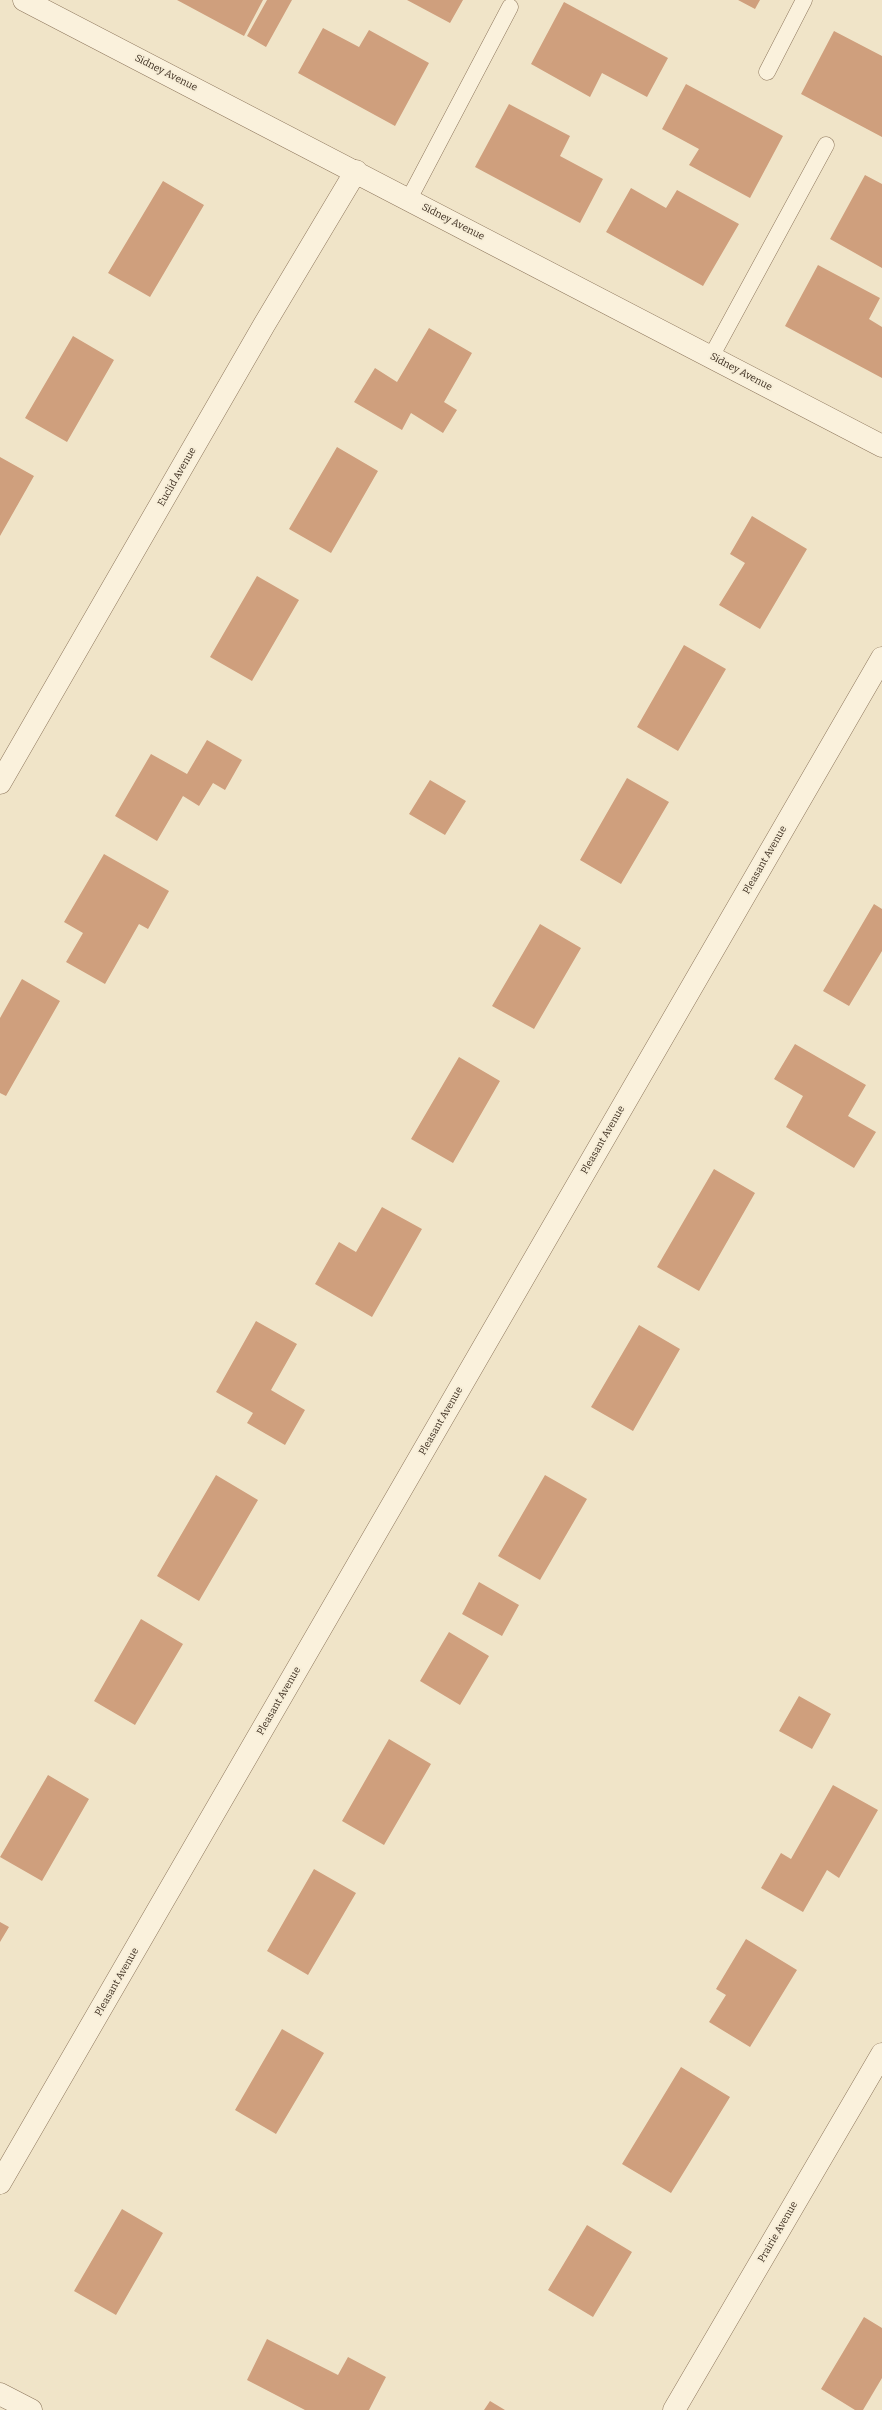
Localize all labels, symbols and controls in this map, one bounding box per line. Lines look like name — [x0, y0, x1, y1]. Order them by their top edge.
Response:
street label: Sidney Avenue — [133, 52, 199, 94]
street label: Sidney Avenue — [420, 201, 486, 243]
street label: Sidney Avenue — [708, 351, 774, 393]
street label: Euclid Avenue — [155, 445, 199, 509]
street label: Pleasant Avenue — [741, 824, 789, 896]
street label: Pleasant Avenue — [579, 1104, 627, 1176]
street label: Pleasant Avenue — [417, 1385, 465, 1457]
street label: Pleasant Avenue — [255, 1665, 303, 1737]
street label: Pleasant Avenue — [93, 1946, 141, 2018]
street label: Prairie Avenue — [756, 2199, 800, 2265]

